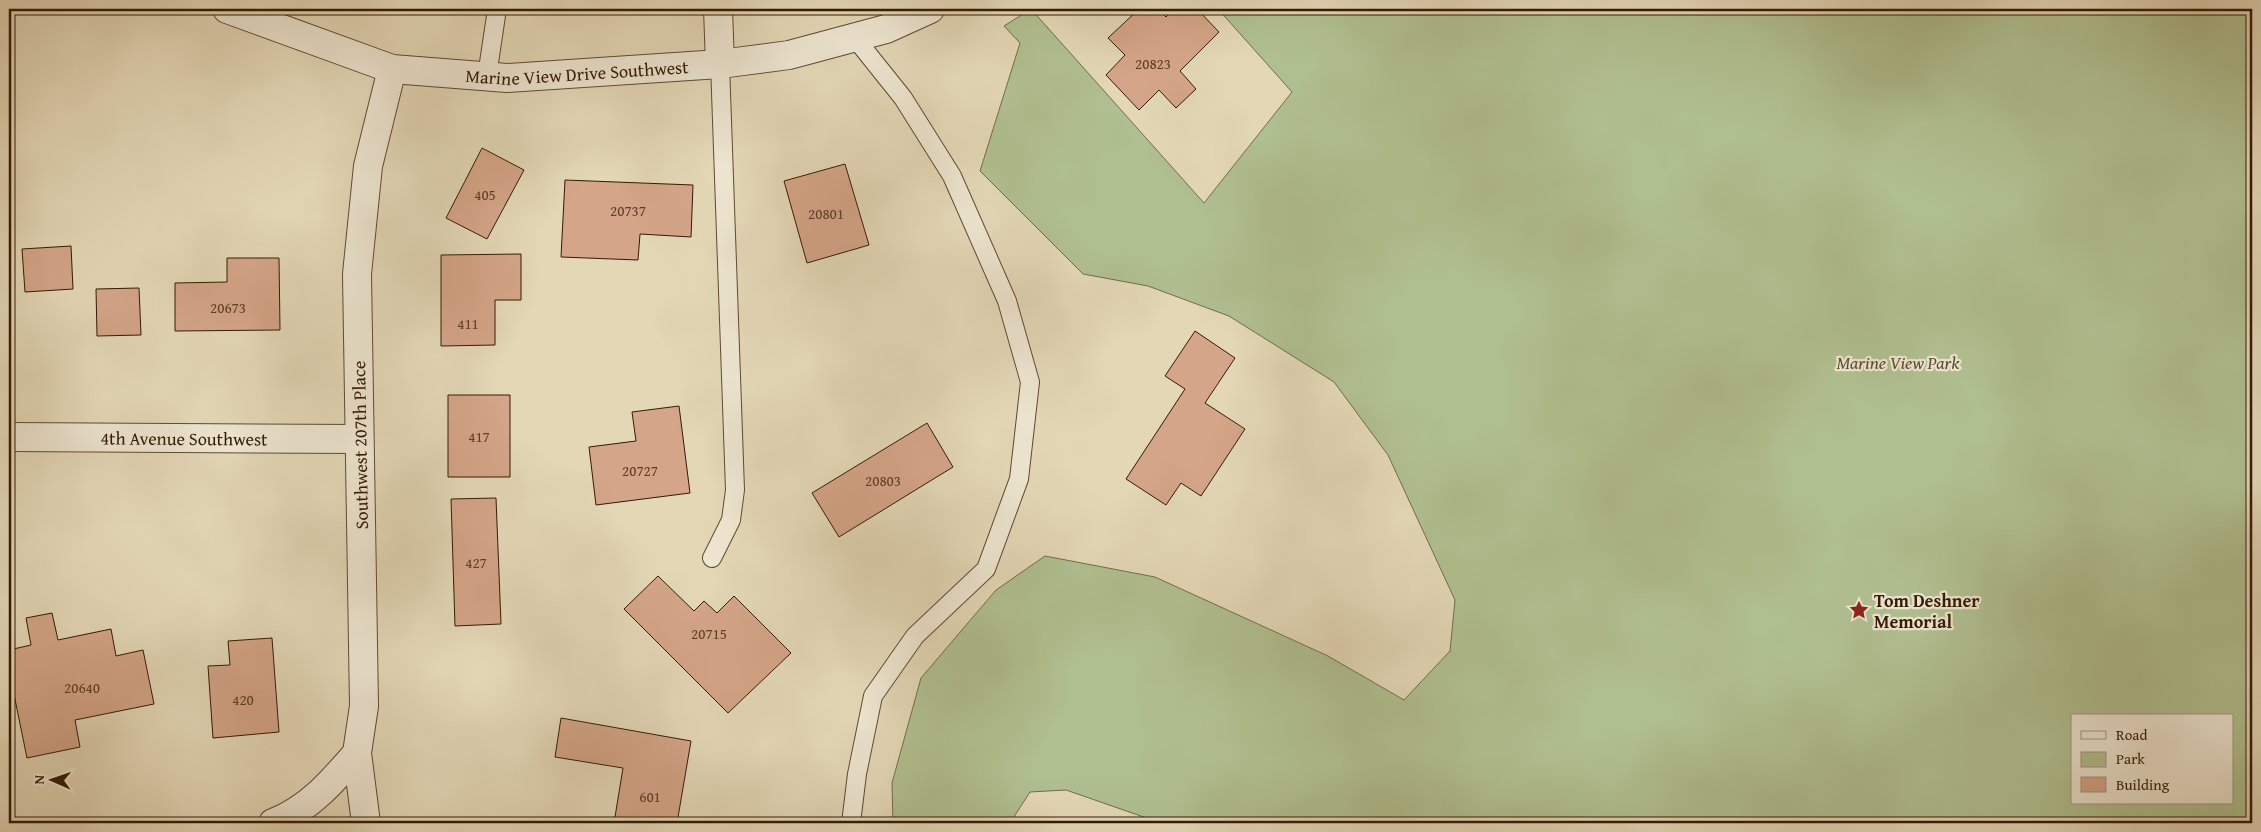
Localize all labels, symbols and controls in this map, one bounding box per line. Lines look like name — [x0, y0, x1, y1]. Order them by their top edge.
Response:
street label: Marine View Drive Southwest — [464, 53, 690, 92]
house number: 20823 — [1135, 53, 1171, 74]
house number: 405 — [474, 184, 496, 205]
house number: 20737 — [610, 200, 646, 221]
house number: 20801 — [808, 203, 844, 224]
house number: 20673 — [210, 297, 246, 318]
house number: 411 — [457, 313, 479, 334]
park label: Marine View Park — [1837, 349, 1960, 376]
street label: Southwest 207th Place — [345, 360, 375, 530]
street label: 4th Avenue Southwest — [100, 424, 268, 452]
house number: 417 — [468, 426, 490, 447]
house number: 20727 — [622, 460, 658, 481]
house number: 20803 — [865, 470, 901, 491]
house number: 427 — [465, 552, 487, 573]
place label: Tom Deshner Memorial — [1874, 587, 1980, 635]
place icon: Tom Deshner Memorial — [1848, 599, 1870, 621]
house number: 20715 — [691, 623, 727, 644]
house number: 20640 — [64, 677, 100, 698]
house number: 420 — [232, 689, 254, 710]
legend — [2071, 714, 2234, 804]
text: Road — [2116, 724, 2147, 745]
text: Park — [2116, 748, 2145, 769]
north arrow — [28, 754, 78, 804]
text: N — [29, 774, 49, 785]
text: Building — [2116, 774, 2170, 795]
house number: 601 — [639, 786, 661, 807]

